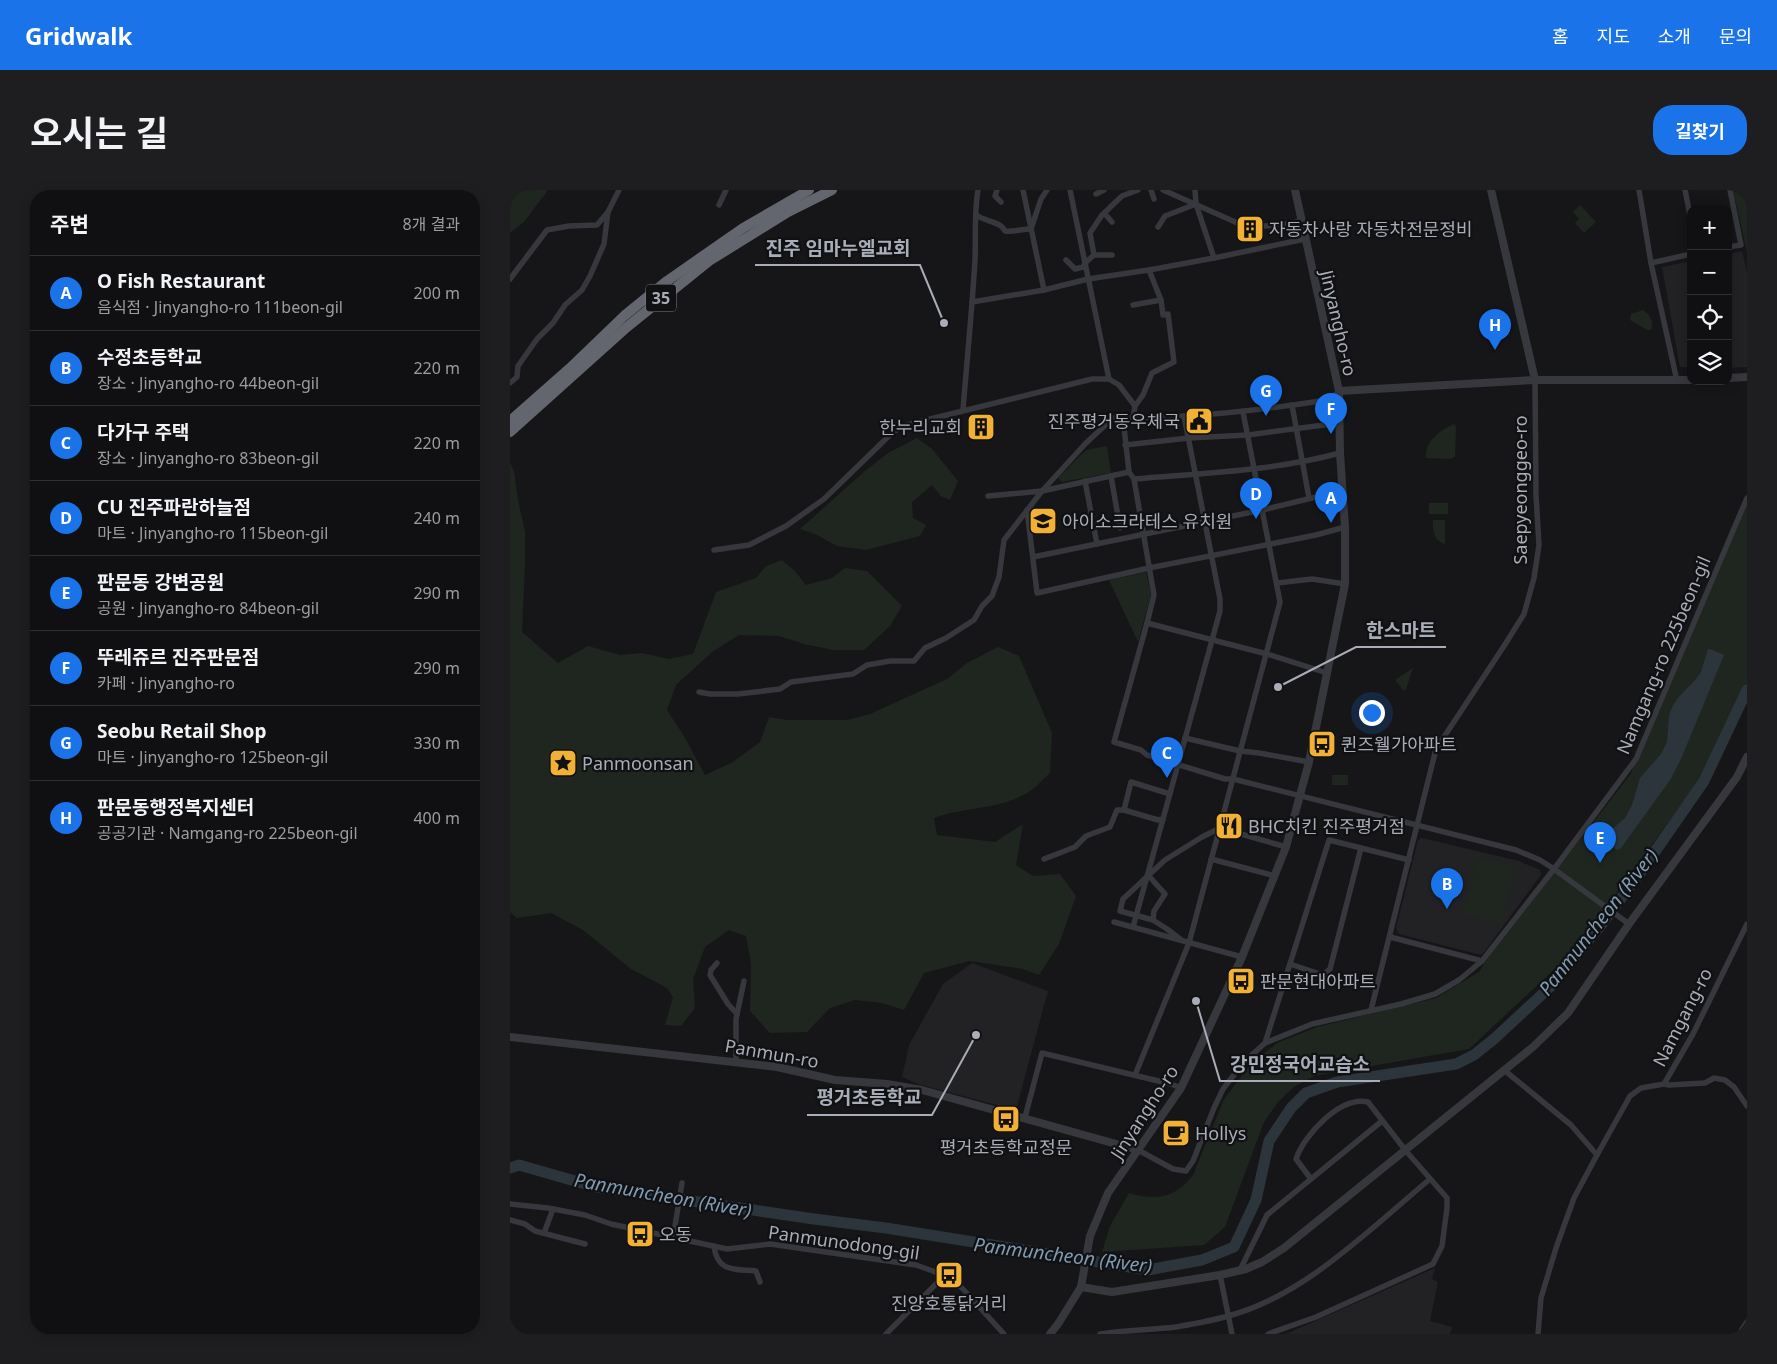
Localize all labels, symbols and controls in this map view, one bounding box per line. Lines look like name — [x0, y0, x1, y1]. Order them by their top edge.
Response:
text: Gridwalk — [25, 19, 132, 52]
text: 홈 — [1552, 24, 1569, 48]
text: 지도 — [1597, 24, 1630, 48]
text: 소개 — [1658, 24, 1691, 48]
text: 문의 — [1719, 24, 1752, 48]
button: 길찾기 — [1653, 105, 1747, 155]
text: 오시는 길 — [30, 109, 168, 156]
map controls — [1687, 205, 1732, 385]
button: + — [1687, 205, 1732, 250]
text: 주변 — [50, 210, 89, 238]
text: 8개 결과 — [403, 213, 460, 235]
building icon: 자동차사랑 자동차전문정비 — [1235, 214, 1265, 244]
place label: 자동차사랑 자동차전문정비 — [1269, 217, 1472, 241]
callout: 진주 임마누엘교회 — [755, 231, 920, 265]
text: 진주 임마누엘교회 — [766, 235, 910, 261]
button: − — [1687, 250, 1732, 295]
street label: Jinyangho-ro — [1315, 266, 1363, 378]
text: O Fish Restaurant — [97, 268, 265, 294]
text: A — [60, 282, 72, 304]
text: 200 m — [413, 282, 460, 304]
road number: 35 — [646, 285, 676, 312]
button: locate — [1687, 295, 1732, 340]
text: 음식점 · Jinyangho-ro 111beon-gil — [97, 296, 343, 318]
pin: H — [1479, 309, 1511, 350]
button: layers — [1687, 340, 1732, 385]
text: 수정초등학교 — [97, 344, 202, 370]
text: B — [61, 357, 71, 379]
text: 220 m — [413, 357, 460, 379]
text: 장소 · Jinyangho-ro 44beon-gil — [97, 372, 319, 394]
pin: G — [1250, 375, 1282, 416]
pin: F — [1315, 393, 1347, 434]
public building icon: 진주평거동우체국 — [1184, 406, 1214, 436]
place label: 진주평거동우체국 — [1048, 409, 1180, 433]
building icon: 한누리교회 — [966, 412, 996, 442]
place label: 한누리교회 — [879, 415, 962, 439]
street label: Saepyeonggeo-ro — [1508, 415, 1532, 565]
text: 다가구 주택 — [97, 419, 189, 445]
text: C — [61, 432, 71, 454]
text: 220 m — [413, 432, 460, 454]
text: 장소 · Jinyangho-ro 83beon-gil — [97, 447, 319, 469]
pin: D — [1240, 478, 1272, 519]
pin: A — [1315, 482, 1347, 523]
text: CU 진주파란하늘점 — [97, 494, 251, 520]
school or university icon: 아이소크라테스 유치원 — [1028, 506, 1058, 536]
text: D — [60, 507, 72, 529]
text: 240 m — [413, 507, 460, 529]
place label: 아이소크라테스 유치원 — [1062, 509, 1232, 533]
text: 마트 · Jinyangho-ro 115beon-gil — [97, 522, 328, 544]
street label: Namgang-ro 225beon-gil — [1610, 552, 1716, 758]
text: 판문동 강변공원 — [97, 569, 224, 595]
text: E — [62, 582, 70, 604]
text: 290 m — [413, 582, 460, 604]
text: 공원 · Jinyangho-ro 84beon-gil — [97, 597, 319, 619]
callout: 한스마트 — [1356, 613, 1446, 647]
text: 한스마트 — [1366, 617, 1436, 643]
text: 뚜레쥬르 진주판문점 — [97, 644, 259, 670]
text: F — [62, 657, 70, 679]
text: 290 m — [413, 657, 460, 679]
text: 카페 · Jinyangho-ro — [97, 672, 235, 694]
your location — [1359, 700, 1385, 726]
text: Seobu Retail Shop — [97, 718, 266, 744]
bus stop icon: 퀸즈웰가아파트 — [1307, 729, 1337, 759]
text: G — [60, 732, 72, 754]
text: 330 m — [413, 732, 460, 754]
place label: 퀸즈웰가아파트 — [1341, 732, 1457, 756]
pin: C — [1151, 737, 1183, 778]
text: 마트 · Jinyangho-ro 125beon-gil — [97, 746, 328, 768]
place icon: Panmoonsan — [548, 748, 578, 778]
place label: Panmoonsan — [582, 751, 694, 775]
text: 판문동행정복지센터 — [97, 794, 254, 820]
text: H — [60, 807, 72, 829]
text: 400 m — [413, 807, 460, 829]
restaurant icon: BHC치킨 진주평거점 — [1214, 811, 1244, 841]
place label: BHC치킨 진주평거점 — [1248, 814, 1405, 838]
text: 공공기관 · Namgang-ro 225beon-gil — [97, 822, 358, 844]
pin: E — [1584, 822, 1616, 863]
water label: Panmuncheon (River) — [1532, 843, 1664, 1001]
pin: B — [1431, 868, 1463, 909]
street label: Namgang-ro — [1647, 964, 1717, 1070]
bus stop icon: 판문현대아파트 — [1226, 966, 1256, 996]
place label: 판문현대아파트 — [1260, 969, 1376, 993]
street label: Panmun-ro — [723, 1033, 821, 1073]
callout: 강민정국어교습소 — [1220, 1047, 1380, 1081]
text: 강민정국어교습소 — [1230, 1051, 1370, 1077]
street label: Jinyangho-ro — [1103, 1060, 1183, 1165]
callout: 평거초등학교 — [807, 1081, 932, 1115]
text: 평거초등학교 — [817, 1084, 921, 1110]
bus stop icon: 평거초등학교정문 — [991, 1104, 1021, 1134]
cafe icon: Hollys — [1161, 1118, 1191, 1148]
place label: Hollys — [1195, 1121, 1246, 1145]
place label: 평거초등학교정문 — [940, 1135, 1072, 1159]
water label: Panmuncheon (River) — [572, 1167, 754, 1223]
bus stop icon: 오동 — [625, 1219, 655, 1249]
street label: Panmunodong-gil — [767, 1220, 921, 1264]
place label: 오동 — [659, 1222, 692, 1246]
water label: Panmuncheon (River) — [972, 1231, 1154, 1279]
bus stop icon: 진양호통닭거리 — [934, 1260, 964, 1290]
place label: 진양호통닭거리 — [891, 1291, 1007, 1315]

